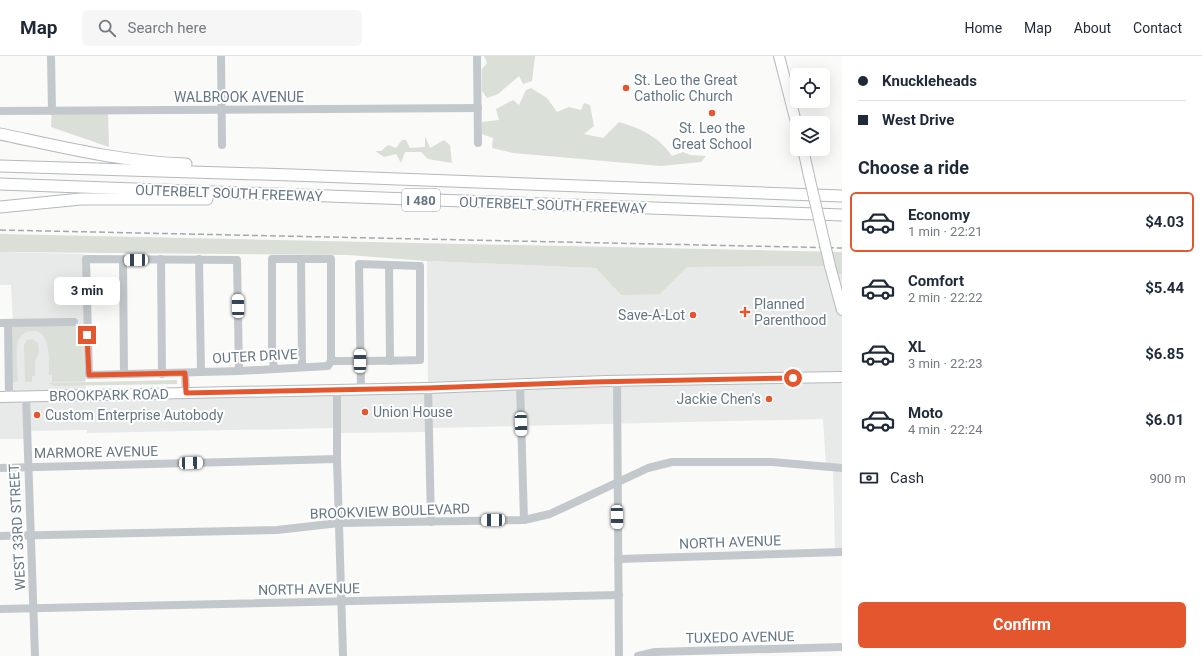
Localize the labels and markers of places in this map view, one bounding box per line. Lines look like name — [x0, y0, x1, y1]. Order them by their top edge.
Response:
place label: St. Leo the Great Catholic Church — [634, 72, 738, 104]
marker: St. Leo the Great Catholic Church — [621, 83, 631, 93]
marker: St. Leo the Great School — [707, 108, 717, 118]
place label: St. Leo the Great School — [672, 120, 752, 152]
place label: Planned Parenthood — [754, 296, 826, 328]
marker: Planned Parenthood — [739, 306, 751, 318]
place label: Save-A-Lot — [618, 307, 685, 323]
marker: Save-A-Lot — [688, 310, 698, 320]
place label: Jackie Chen's — [677, 391, 761, 407]
marker: Jackie Chen's — [764, 394, 774, 404]
place label: Union House — [373, 404, 453, 420]
place label: Custom Enterprise Autobody — [45, 407, 224, 423]
marker: Union House — [360, 407, 370, 417]
marker: Custom Enterprise Autobody — [32, 410, 42, 420]

